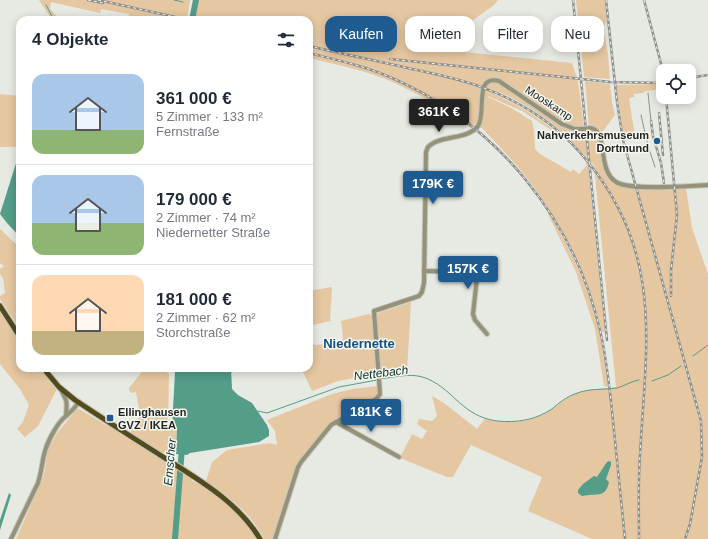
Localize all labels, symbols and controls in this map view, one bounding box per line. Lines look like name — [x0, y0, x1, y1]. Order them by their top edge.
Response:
chip: Kaufen — [325, 16, 397, 52]
chip: Mieten — [405, 16, 475, 52]
chip: Filter — [483, 16, 543, 52]
chip: Neu — [551, 16, 604, 52]
icon: filters — [275, 29, 297, 51]
text: 4 Objekte — [32, 30, 109, 49]
map controls — [656, 64, 696, 104]
button: locate — [656, 64, 696, 104]
street label: Mooskamp — [523, 83, 575, 123]
text: 361 000 € — [156, 89, 232, 108]
icon: home — [64, 90, 112, 138]
pin: 361K € — [406, 99, 472, 133]
text: 361K € — [418, 104, 460, 119]
text: 5 Zimmer · 133 m² — [156, 109, 263, 124]
text: Fernstraße — [156, 124, 220, 139]
place label: Nahverkehrsmuseum Dortmund — [537, 129, 649, 154]
marker: Nahverkehrsmuseum Dortmund — [652, 136, 662, 146]
pin: 179K € — [400, 171, 466, 205]
text: 179K € — [412, 176, 454, 191]
text: 179 000 € — [156, 190, 232, 209]
icon: home — [64, 191, 112, 239]
text: 2 Zimmer · 74 m² — [156, 210, 256, 225]
text: Niedernetter Straße — [156, 225, 270, 240]
pin: 157K € — [435, 256, 501, 290]
text: 157K € — [447, 261, 489, 276]
text: 181 000 € — [156, 290, 232, 309]
icon: home — [64, 291, 112, 339]
text: 2 Zimmer · 62 m² — [156, 310, 256, 325]
text: Storchstraße — [156, 325, 230, 340]
district label: Niedernette — [323, 336, 395, 351]
water label: Nettebach — [353, 363, 409, 383]
pin: 181K € — [338, 399, 404, 433]
text: 181K € — [350, 404, 392, 419]
place label: Ellinghausen GVZ / IKEA — [118, 406, 187, 431]
marker: Ellinghausen GVZ / IKEA — [105, 413, 115, 423]
water label: Emscher — [161, 437, 179, 486]

